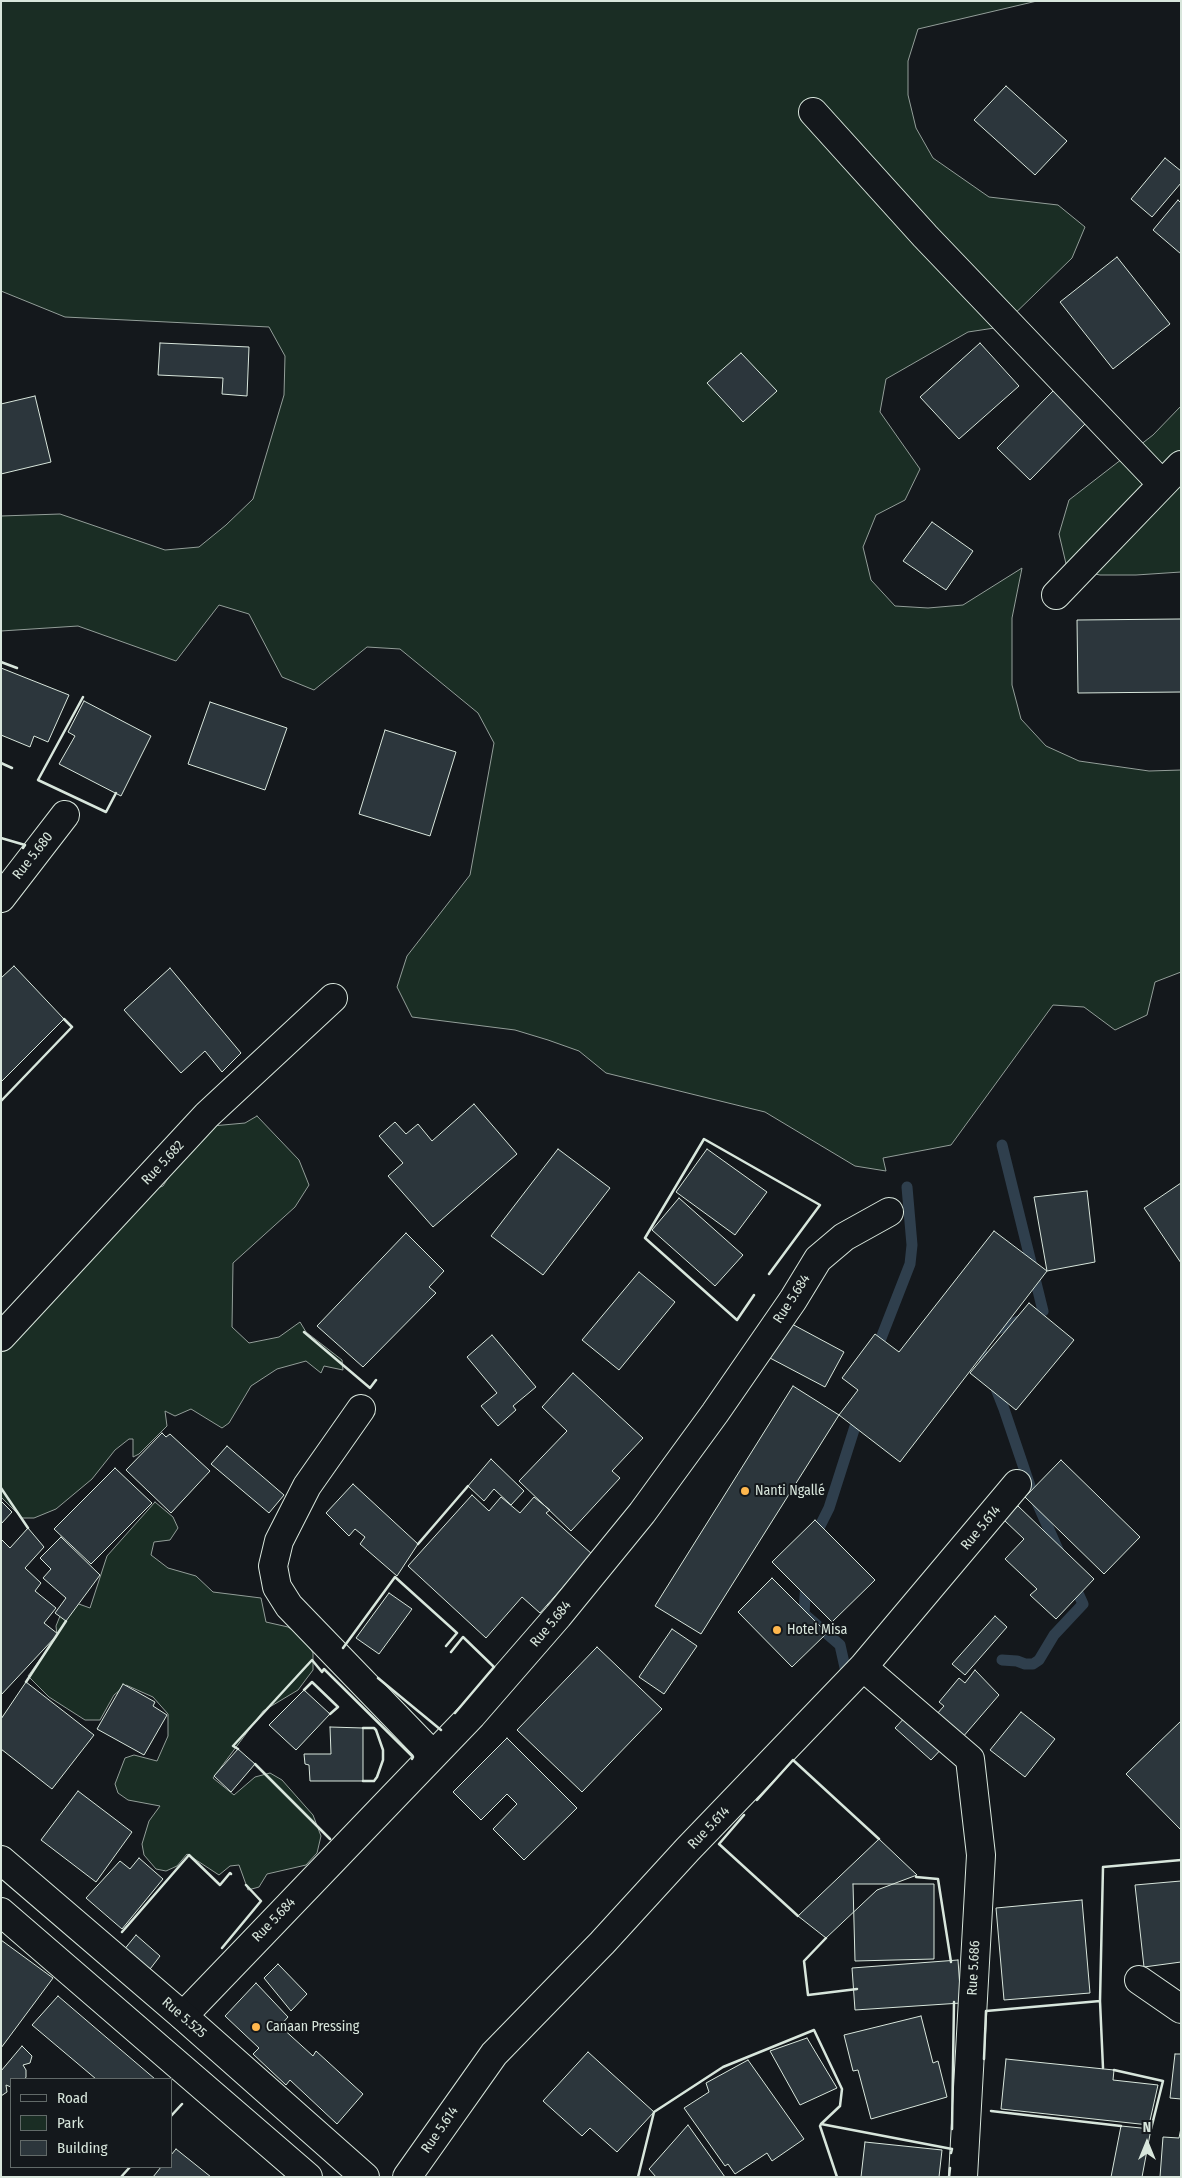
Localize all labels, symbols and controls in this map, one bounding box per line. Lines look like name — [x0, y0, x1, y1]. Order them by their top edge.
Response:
street label: Rue 5.680 — [9, 829, 57, 883]
street label: Rue 5.682 — [138, 1137, 188, 1189]
street label: Rue 5.684 — [770, 1271, 814, 1327]
place label: Nanti Ngallé — [755, 1483, 825, 1499]
marker: Nanti Ngallé — [739, 1485, 751, 1497]
street label: Rue 5.614 — [958, 1502, 1004, 1554]
street label: Rue 5.684 — [527, 1597, 575, 1651]
place label: Hotel Misa — [787, 1622, 847, 1638]
marker: Hotel Misa — [771, 1624, 783, 1636]
street label: Rue 5.614 — [685, 1803, 733, 1853]
street label: Rue 5.684 — [249, 1894, 299, 1946]
street label: Rue 5.686 — [964, 1940, 984, 1996]
street label: Rue 5.525 — [158, 1994, 210, 2042]
place label: Canaan Pressing — [266, 2019, 359, 2035]
marker: Canaan Pressing — [250, 2021, 262, 2033]
legend — [10, 2078, 172, 2168]
text: Road — [57, 2089, 88, 2107]
street label: Rue 5.614 — [418, 2103, 462, 2157]
text: Park — [57, 2114, 84, 2132]
north arrow — [1122, 2118, 1172, 2168]
text: N — [1143, 2119, 1151, 2136]
text: Building — [57, 2139, 108, 2157]

